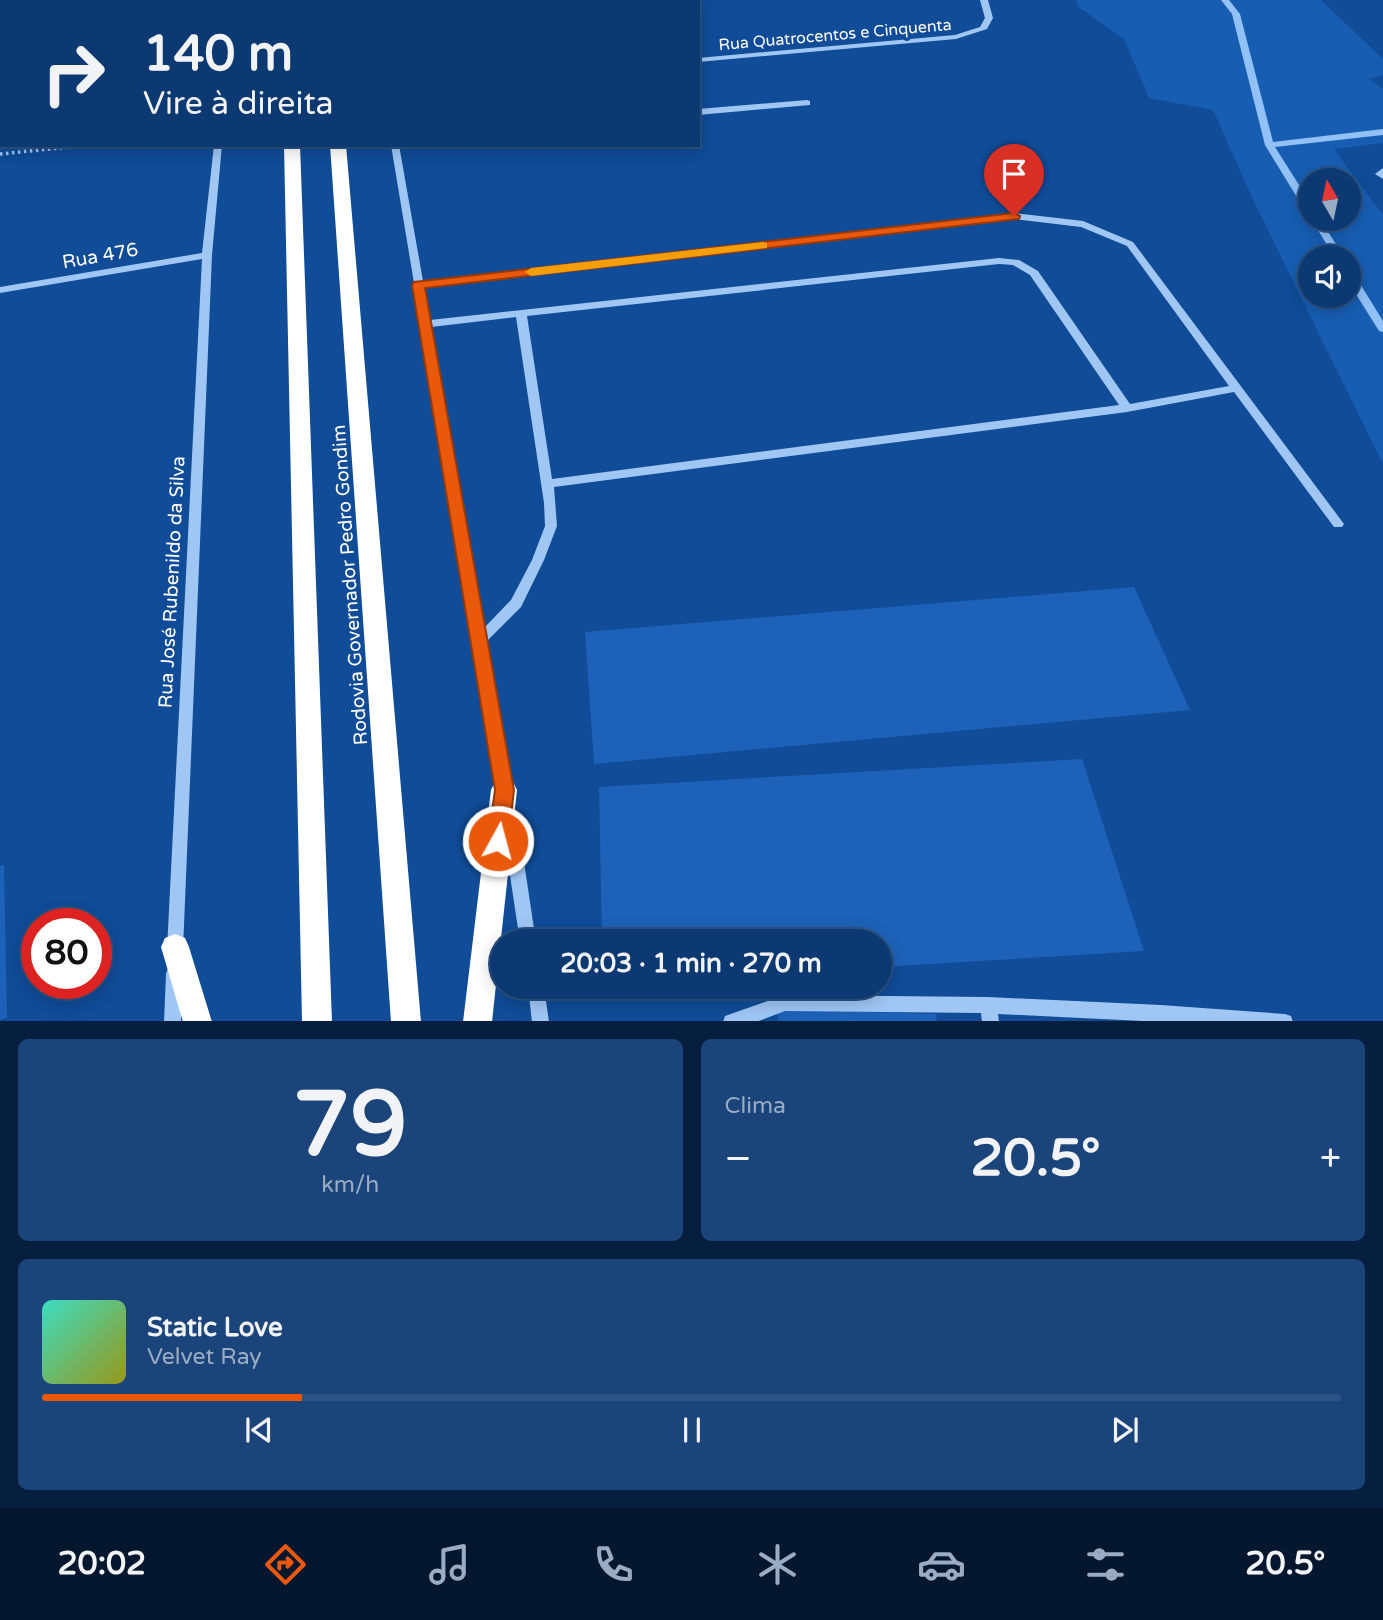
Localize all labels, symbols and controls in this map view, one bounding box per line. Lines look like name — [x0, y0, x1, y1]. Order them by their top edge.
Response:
street label: Rua Quatrocentos e Cinquenta — [718, 15, 952, 55]
text: 140 m — [143, 25, 293, 84]
icon: right — [28, 28, 119, 119]
text: Vire à direita — [143, 85, 334, 123]
pin — [984, 144, 1044, 216]
icon: arrive — [995, 155, 1033, 193]
north arrow — [1298, 168, 1362, 231]
map controls — [1298, 168, 1361, 308]
street label: Rua 476 — [61, 238, 140, 273]
button: sound — [1298, 245, 1361, 308]
street label: Rodovia Governador Pedro Gondim — [328, 424, 372, 746]
street label: Rua José Rubenildo da Silva — [154, 455, 190, 709]
position arrow — [461, 804, 535, 878]
speed limit sign: 80 — [21, 908, 112, 999]
text: 20:03 · 1 min · 270 m — [560, 948, 822, 979]
text: 79 — [293, 1070, 407, 1180]
text: Clima — [725, 1092, 786, 1120]
text: 20.5° — [971, 1127, 1101, 1190]
text: − — [725, 1136, 752, 1182]
text: + — [1320, 1136, 1341, 1182]
text: km/h — [321, 1171, 379, 1199]
text: Static Love — [147, 1312, 283, 1343]
text: Velvet Ray — [147, 1343, 262, 1371]
icon: previous — [240, 1411, 278, 1449]
icon: pause — [673, 1411, 711, 1449]
icon: next — [1106, 1411, 1144, 1449]
icon: directions — [261, 1540, 310, 1589]
icon: music — [425, 1540, 474, 1589]
icon: phone — [589, 1540, 638, 1589]
icon: climate — [753, 1540, 802, 1589]
icon: car — [917, 1540, 966, 1589]
icon: filters — [1081, 1540, 1130, 1589]
text: 20:02 — [58, 1545, 146, 1583]
text: 20.5° — [1245, 1545, 1325, 1583]

